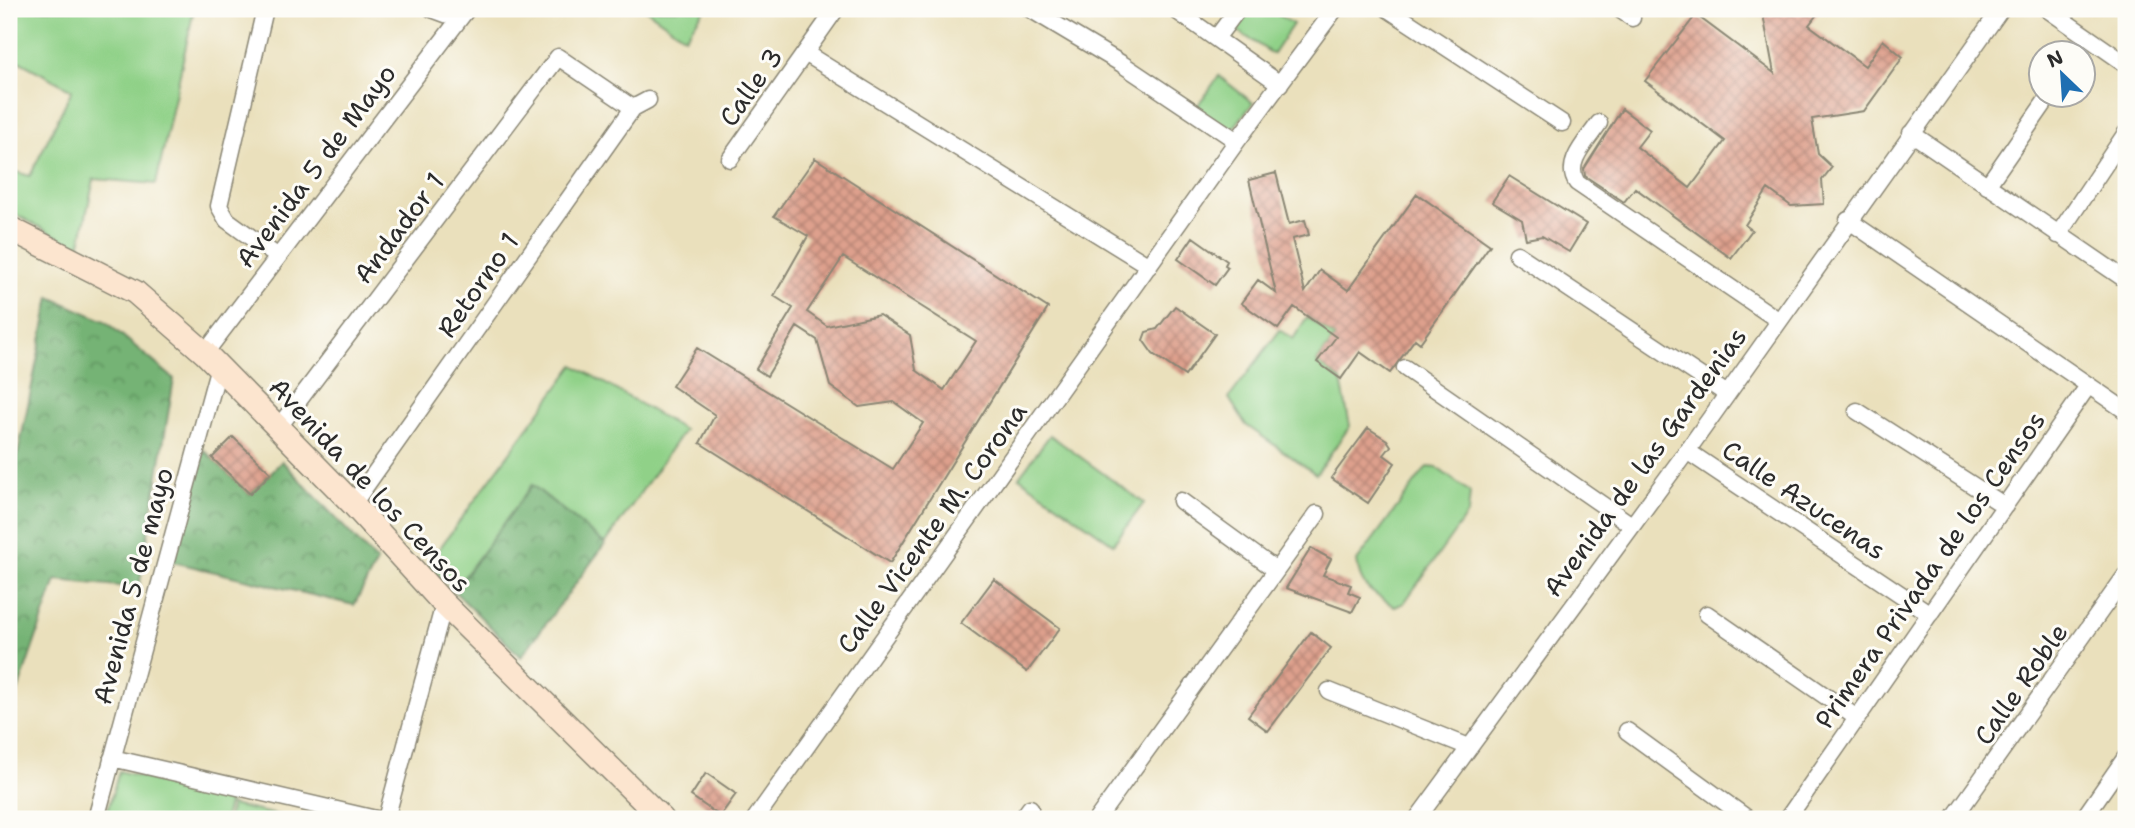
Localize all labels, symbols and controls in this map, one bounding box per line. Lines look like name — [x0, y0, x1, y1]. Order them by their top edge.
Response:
north arrow — [2026, 38, 2096, 108]
street label: Calle 3 — [711, 40, 790, 133]
text: N — [2043, 45, 2067, 74]
street label: Avenida 5 de Mayo — [227, 57, 404, 275]
street label: Andador 1 — [345, 165, 452, 290]
street label: Retorno 1 — [429, 225, 526, 344]
street label: Avenida de las Gardenias — [1535, 320, 1754, 604]
street label: Avenida de los Censos — [262, 370, 479, 600]
street label: Calle Vicente M. Corona — [829, 395, 1034, 660]
street label: Primera Privada de los Censos — [1806, 404, 2053, 735]
street label: Calle Azucenas — [1716, 432, 1893, 567]
street label: Avenida 5 de mayo — [84, 464, 181, 708]
street label: Calle Roble — [1966, 616, 2075, 752]

